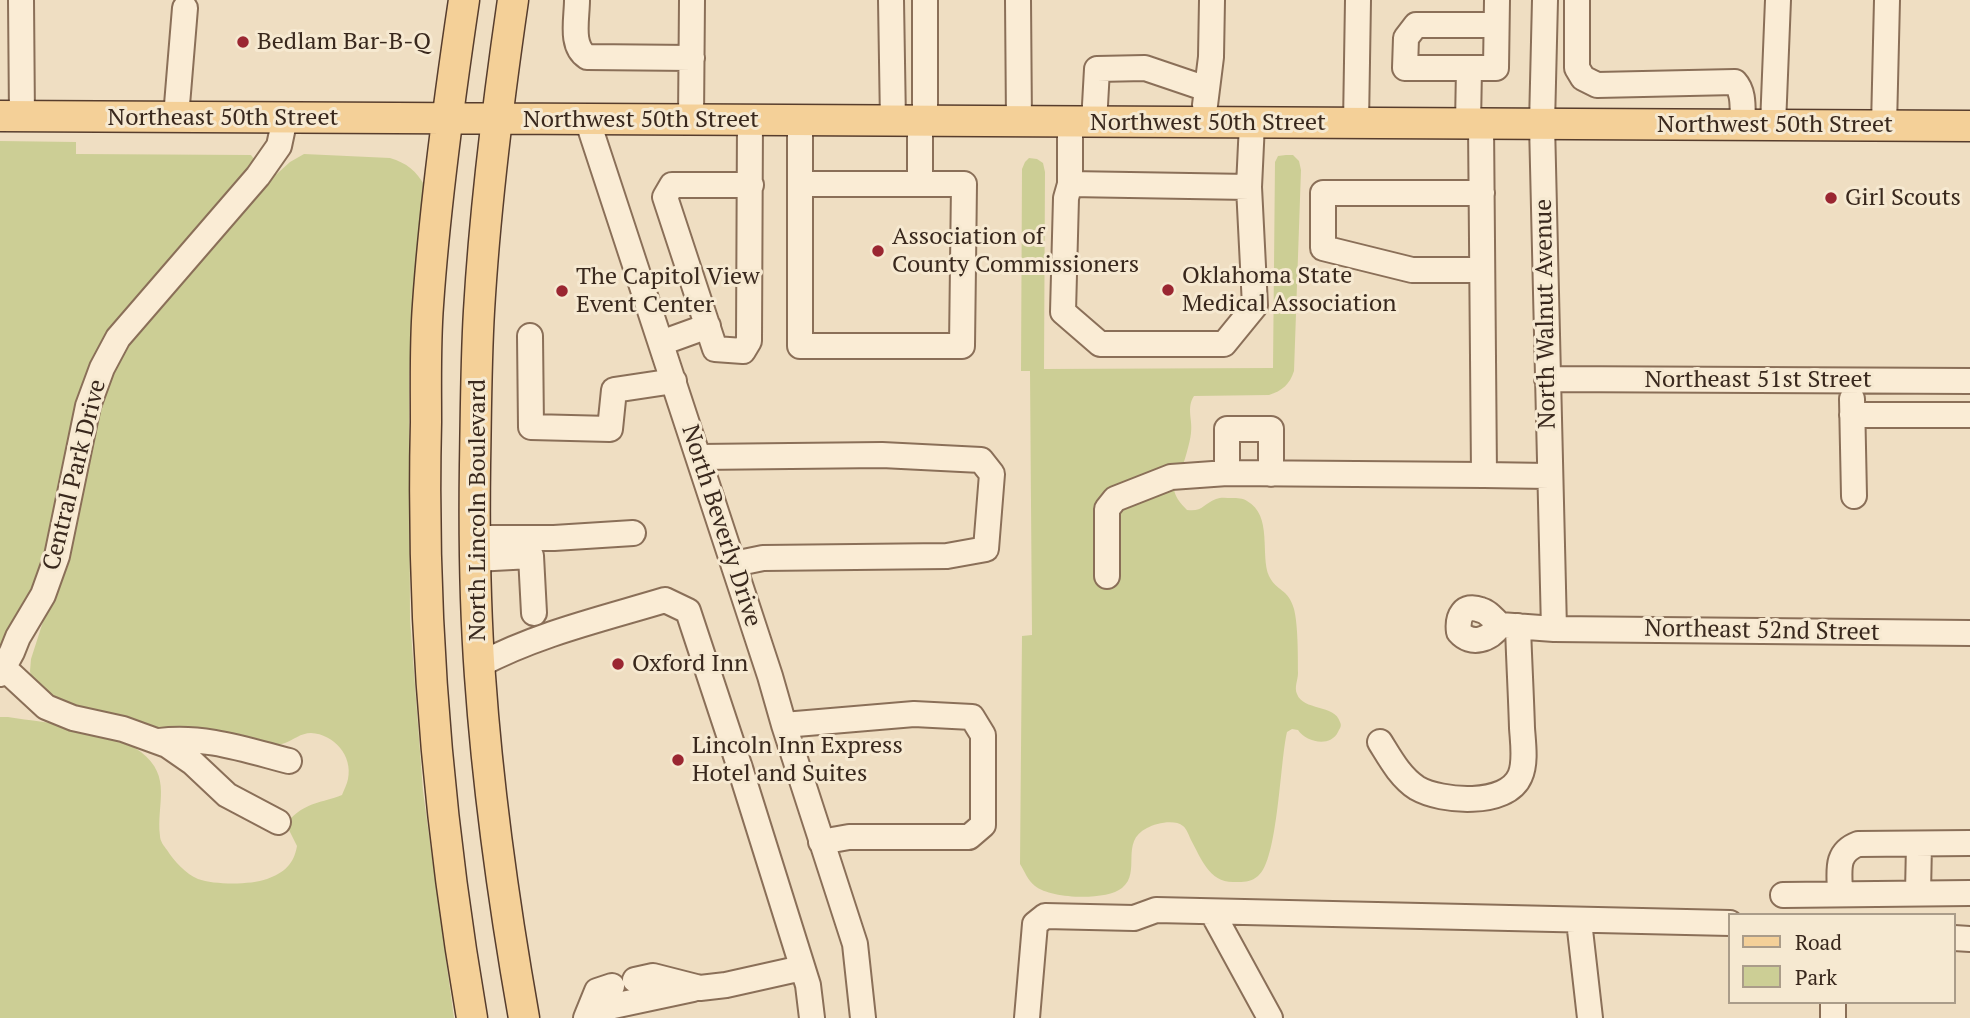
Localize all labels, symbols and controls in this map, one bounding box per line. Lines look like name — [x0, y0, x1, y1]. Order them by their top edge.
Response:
place label: Bedlam Bar-B-Q — [257, 28, 431, 56]
marker: Bedlam Bar-B-Q — [235, 34, 251, 50]
street label: Northeast 50th Street — [108, 104, 338, 132]
street label: Northwest 50th Street — [523, 106, 759, 134]
street label: Northwest 50th Street — [1090, 109, 1326, 137]
street label: Northwest 50th Street — [1657, 111, 1893, 139]
place label: Girl Scouts — [1845, 184, 1961, 212]
marker: Girl Scouts — [1823, 190, 1839, 206]
street label: North Walnut Avenue — [1530, 199, 1562, 429]
place label: Association of County Commissioners — [892, 223, 1139, 279]
marker: Association of County Commissioners — [870, 243, 886, 259]
place label: Oklahoma State Medical Association — [1182, 262, 1396, 318]
place label: The Capitol View Event Center — [576, 263, 760, 319]
marker: Oklahoma State Medical Association — [1160, 282, 1176, 298]
marker: The Capitol View Event Center — [554, 283, 570, 299]
street label: Northeast 51st Street — [1644, 366, 1872, 394]
street label: Central Park Drive — [37, 377, 113, 573]
street label: North Lincoln Boulevard — [464, 379, 492, 641]
street label: North Beverly Drive — [675, 421, 767, 631]
street label: Northeast 52nd Street — [1644, 615, 1880, 647]
place label: Oxford Inn — [632, 650, 748, 678]
marker: Oxford Inn — [610, 656, 626, 672]
place label: Lincoln Inn Express Hotel and Suites — [692, 732, 903, 788]
marker: Lincoln Inn Express Hotel and Suites — [670, 752, 686, 768]
legend — [1728, 913, 1956, 1004]
text: Road — [1795, 928, 1842, 956]
text: Park — [1795, 963, 1837, 991]

